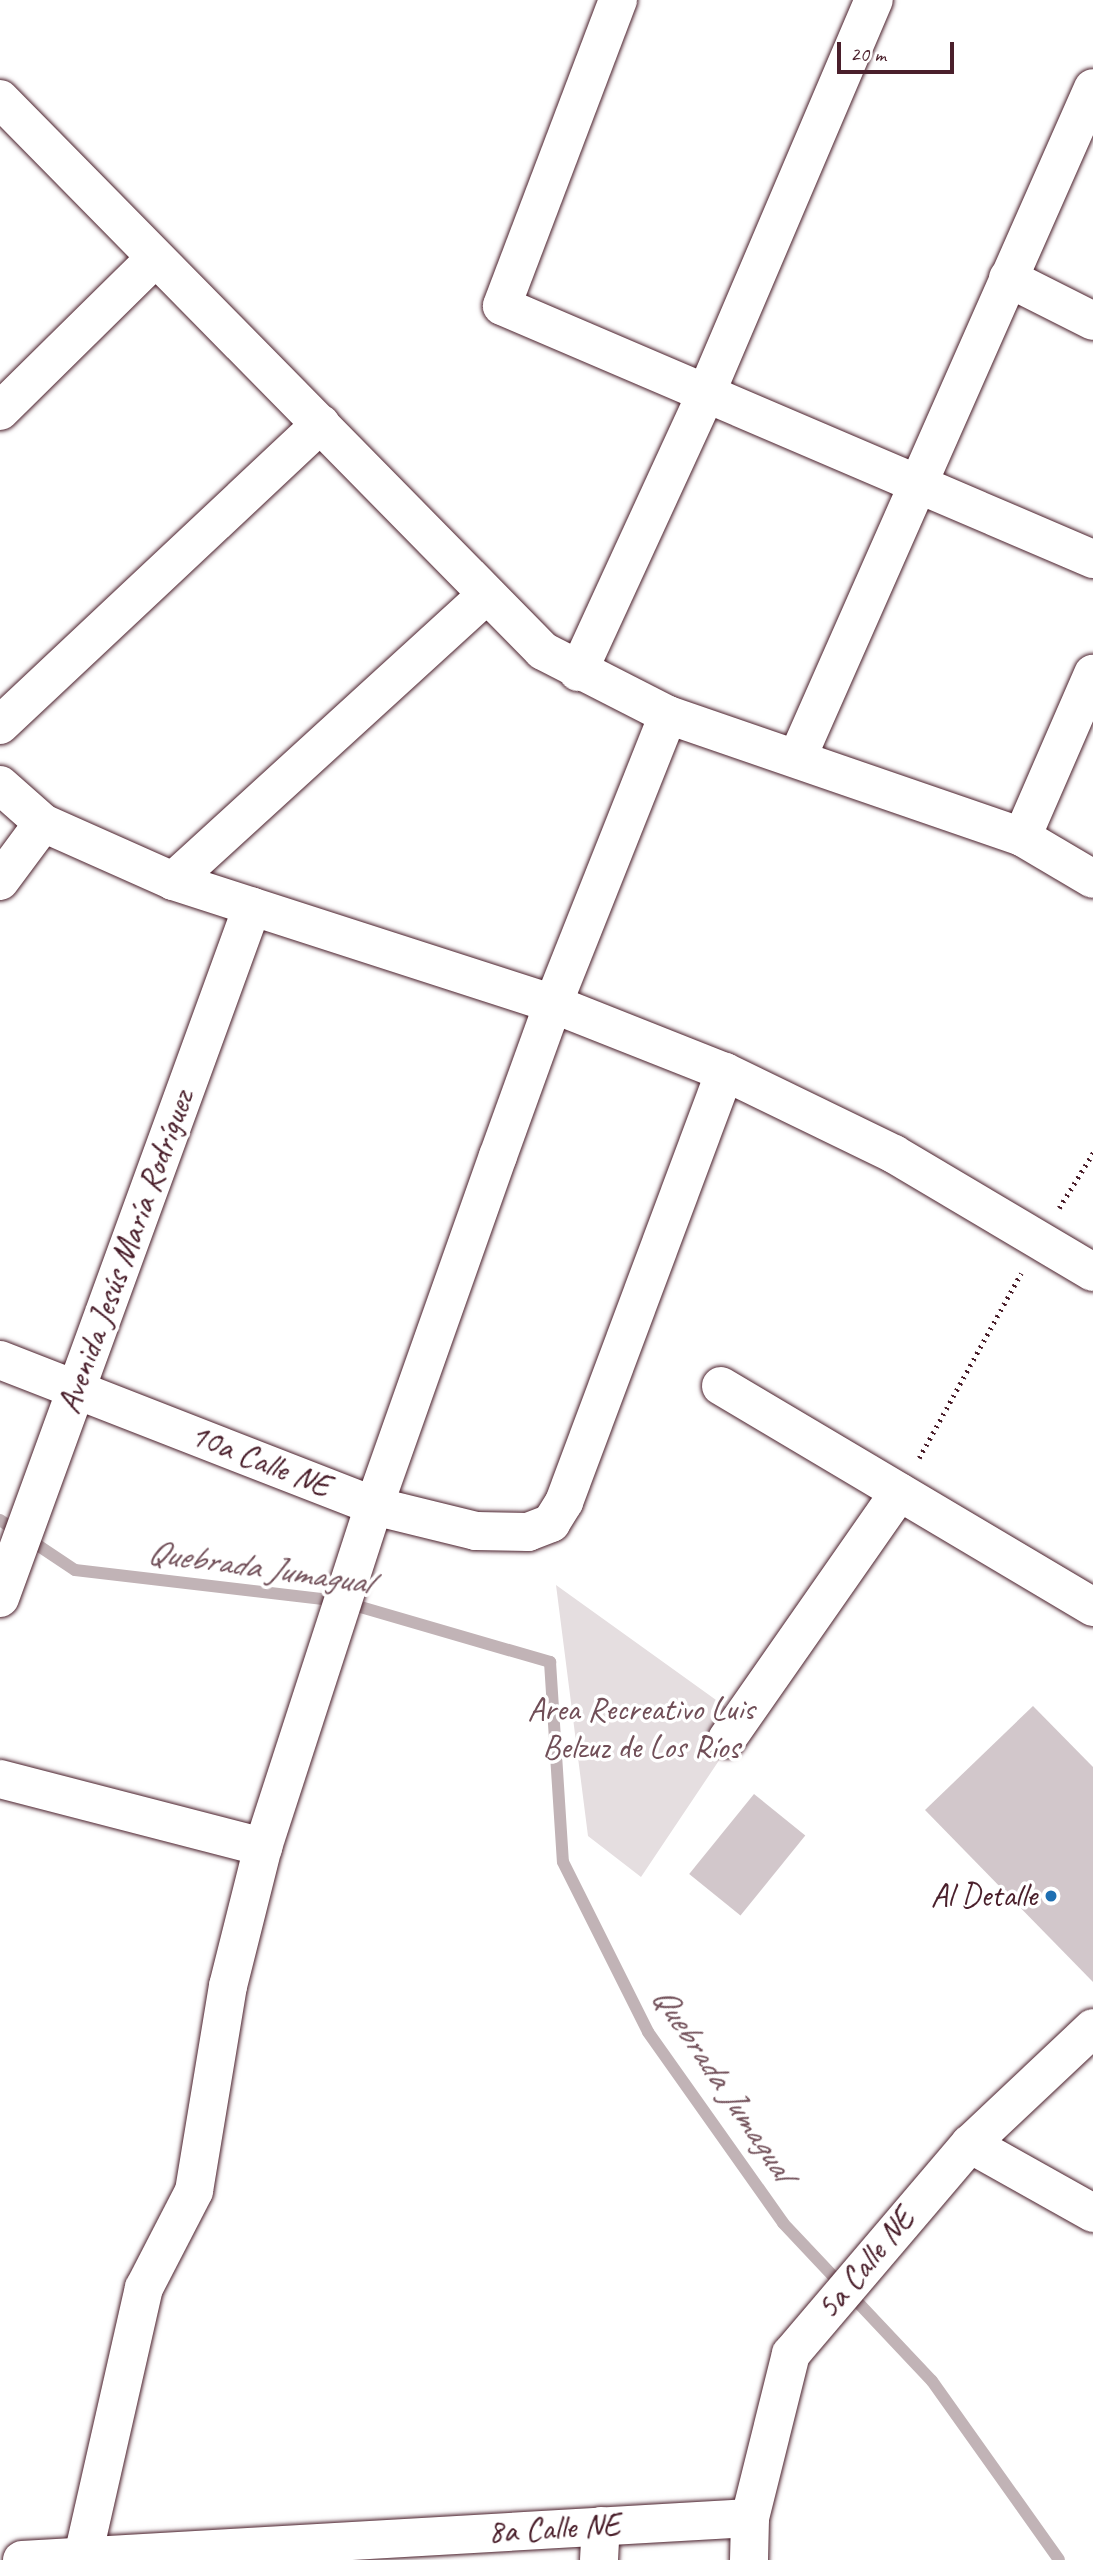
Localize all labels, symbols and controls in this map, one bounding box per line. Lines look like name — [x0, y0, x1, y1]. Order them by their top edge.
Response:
scale bar — [841, 28, 958, 72]
text: 20 m — [850, 41, 886, 67]
street label: Avenida Jesús María Rodríguez — [49, 1085, 203, 1419]
street label: 10a Calle NE — [183, 1415, 337, 1507]
water label: Quebrada Jumagual — [145, 1531, 373, 1603]
park label: Area Recreativo Luis Belzuz de Los Ríos — [528, 1690, 754, 1768]
place label: Al Detalle — [931, 1876, 1037, 1916]
marker: Al Detalle — [1043, 1888, 1059, 1904]
water label: Quebrada Jumagual — [643, 1978, 803, 2188]
street label: 5a Calle NE — [808, 2200, 924, 2328]
street label: 8a Calle NE — [486, 2506, 622, 2552]

